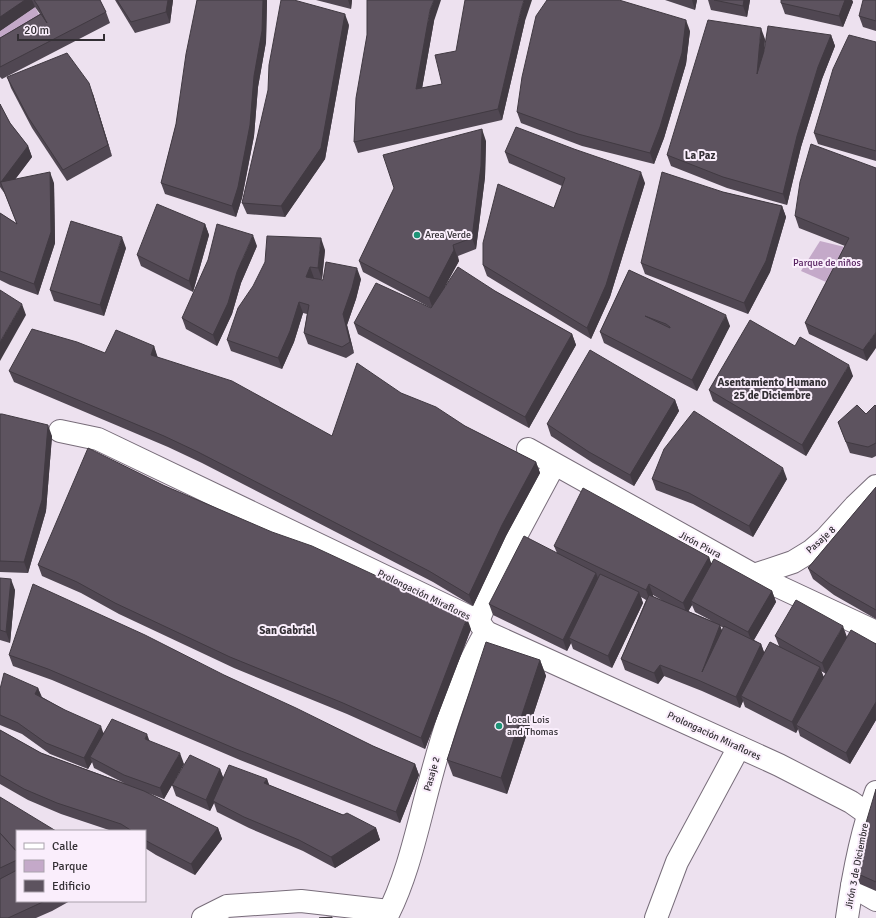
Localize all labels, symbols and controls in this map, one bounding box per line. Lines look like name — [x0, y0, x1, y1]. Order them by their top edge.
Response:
scale bar — [18, 16, 104, 42]
text: 20 m — [24, 23, 49, 38]
district label: La Paz — [685, 149, 715, 162]
place label: Area Verde — [425, 229, 471, 241]
marker: Area Verde — [412, 230, 422, 240]
park label: Parque de niños — [793, 257, 861, 269]
district label: Asentamiento Humano 25 de Diciembre — [718, 376, 827, 402]
street label: Pasaje 8 — [804, 524, 838, 556]
street label: Jirón Piura — [677, 529, 723, 561]
street label: Prolongación Miraflores — [376, 567, 473, 623]
district label: San Gabriel — [259, 624, 315, 637]
street label: Prolongación Miraflores — [665, 709, 763, 763]
place label: Local Lois and Thomas — [507, 714, 559, 738]
marker: Local Lois and Thomas — [494, 721, 504, 731]
street label: Pasaje 2 — [421, 755, 443, 793]
street label: Jirón 3 de Diciembre — [843, 822, 871, 910]
legend — [16, 830, 146, 902]
text: Calle — [52, 839, 78, 854]
text: Parque — [52, 859, 88, 874]
text: Edificio — [52, 879, 90, 894]

